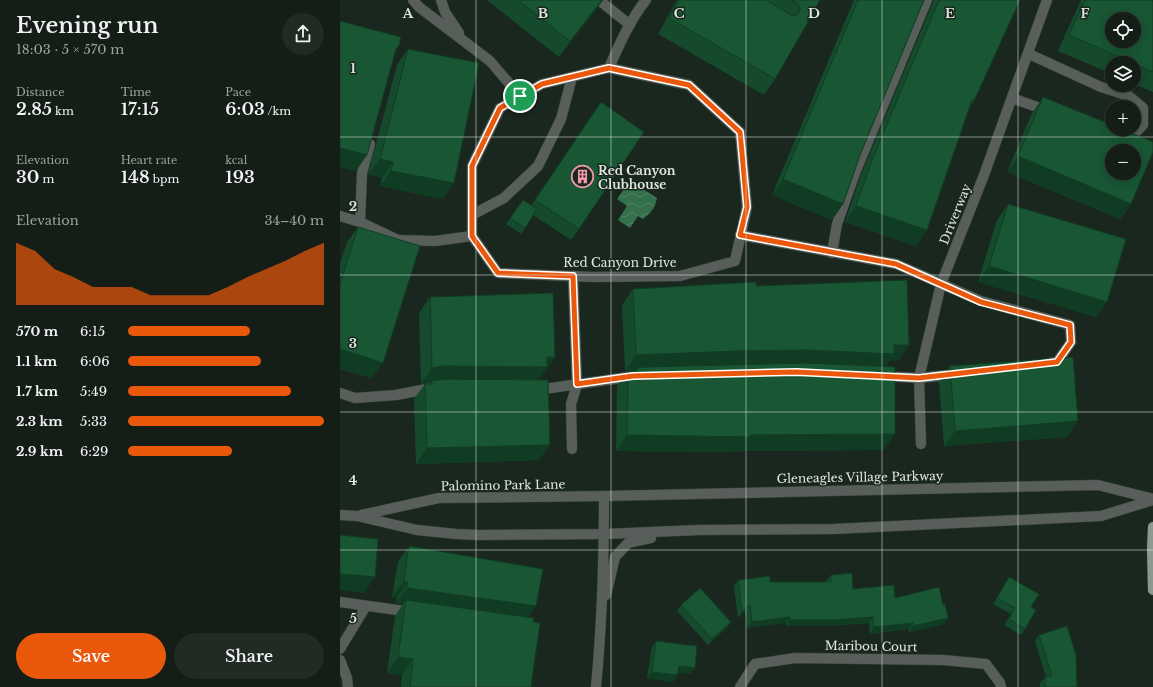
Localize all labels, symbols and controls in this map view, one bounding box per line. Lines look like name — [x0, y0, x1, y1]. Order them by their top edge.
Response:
text: A — [402, 5, 414, 22]
text: B — [538, 5, 548, 22]
text: C — [674, 5, 685, 22]
text: D — [808, 5, 820, 22]
text: E — [945, 5, 955, 22]
text: F — [1081, 5, 1090, 22]
text: Evening run — [16, 12, 158, 39]
map controls — [1105, 12, 1141, 180]
button: locate — [1105, 12, 1141, 48]
button: share — [282, 13, 324, 55]
text: 18:03 · 5 × 570 m — [16, 41, 124, 58]
button: layers — [1105, 56, 1141, 92]
text: 1 — [350, 60, 356, 77]
pin — [503, 79, 537, 113]
text: Distance — [16, 85, 65, 99]
text: Time — [121, 85, 151, 99]
text: Pace — [225, 85, 251, 99]
icon: arrive — [509, 85, 531, 107]
text: 2.85 — [16, 99, 52, 120]
text: 17:15 — [121, 99, 159, 120]
text: 6:03 — [225, 99, 265, 120]
button: + — [1105, 100, 1141, 136]
text: km — [52, 104, 74, 118]
text: /km — [265, 104, 291, 118]
button: − — [1105, 144, 1141, 180]
text: Elevation — [16, 153, 69, 167]
text: Heart rate — [121, 153, 177, 167]
text: kcal — [225, 153, 247, 167]
place label: Red Canyon Clubhouse — [598, 163, 676, 192]
building icon: Red Canyon Clubhouse — [569, 164, 595, 190]
text: 30 — [16, 167, 39, 188]
text: 148 — [121, 167, 150, 188]
text: 193 — [225, 167, 255, 188]
text: m — [39, 172, 54, 186]
text: bpm — [150, 172, 179, 186]
street label: Driverway — [936, 181, 974, 247]
text: 2 — [349, 198, 357, 215]
text: Elevation — [16, 212, 79, 229]
text: 34–40 m — [264, 212, 324, 229]
street label: Red Canyon Drive — [563, 255, 677, 270]
text: 570 m — [16, 323, 58, 340]
text: 6:15 — [80, 323, 105, 340]
text: 3 — [349, 335, 357, 352]
text: 1.1 km — [16, 353, 57, 370]
text: 6:06 — [80, 353, 110, 370]
text: 1.7 km — [16, 383, 58, 400]
text: 5:49 — [80, 383, 107, 400]
text: 2.3 km — [16, 413, 63, 430]
text: 5:33 — [80, 413, 107, 430]
text: 2.9 km — [16, 443, 63, 460]
text: 6:29 — [80, 443, 108, 460]
street label: Gleneagles Village Parkway — [777, 468, 944, 486]
text: 4 — [349, 472, 358, 489]
street label: Palomino Park Lane — [441, 476, 566, 494]
text: 5 — [349, 610, 357, 627]
button: Save — [16, 633, 166, 679]
button: Share — [174, 633, 324, 679]
street label: Maribou Court — [825, 638, 918, 654]

